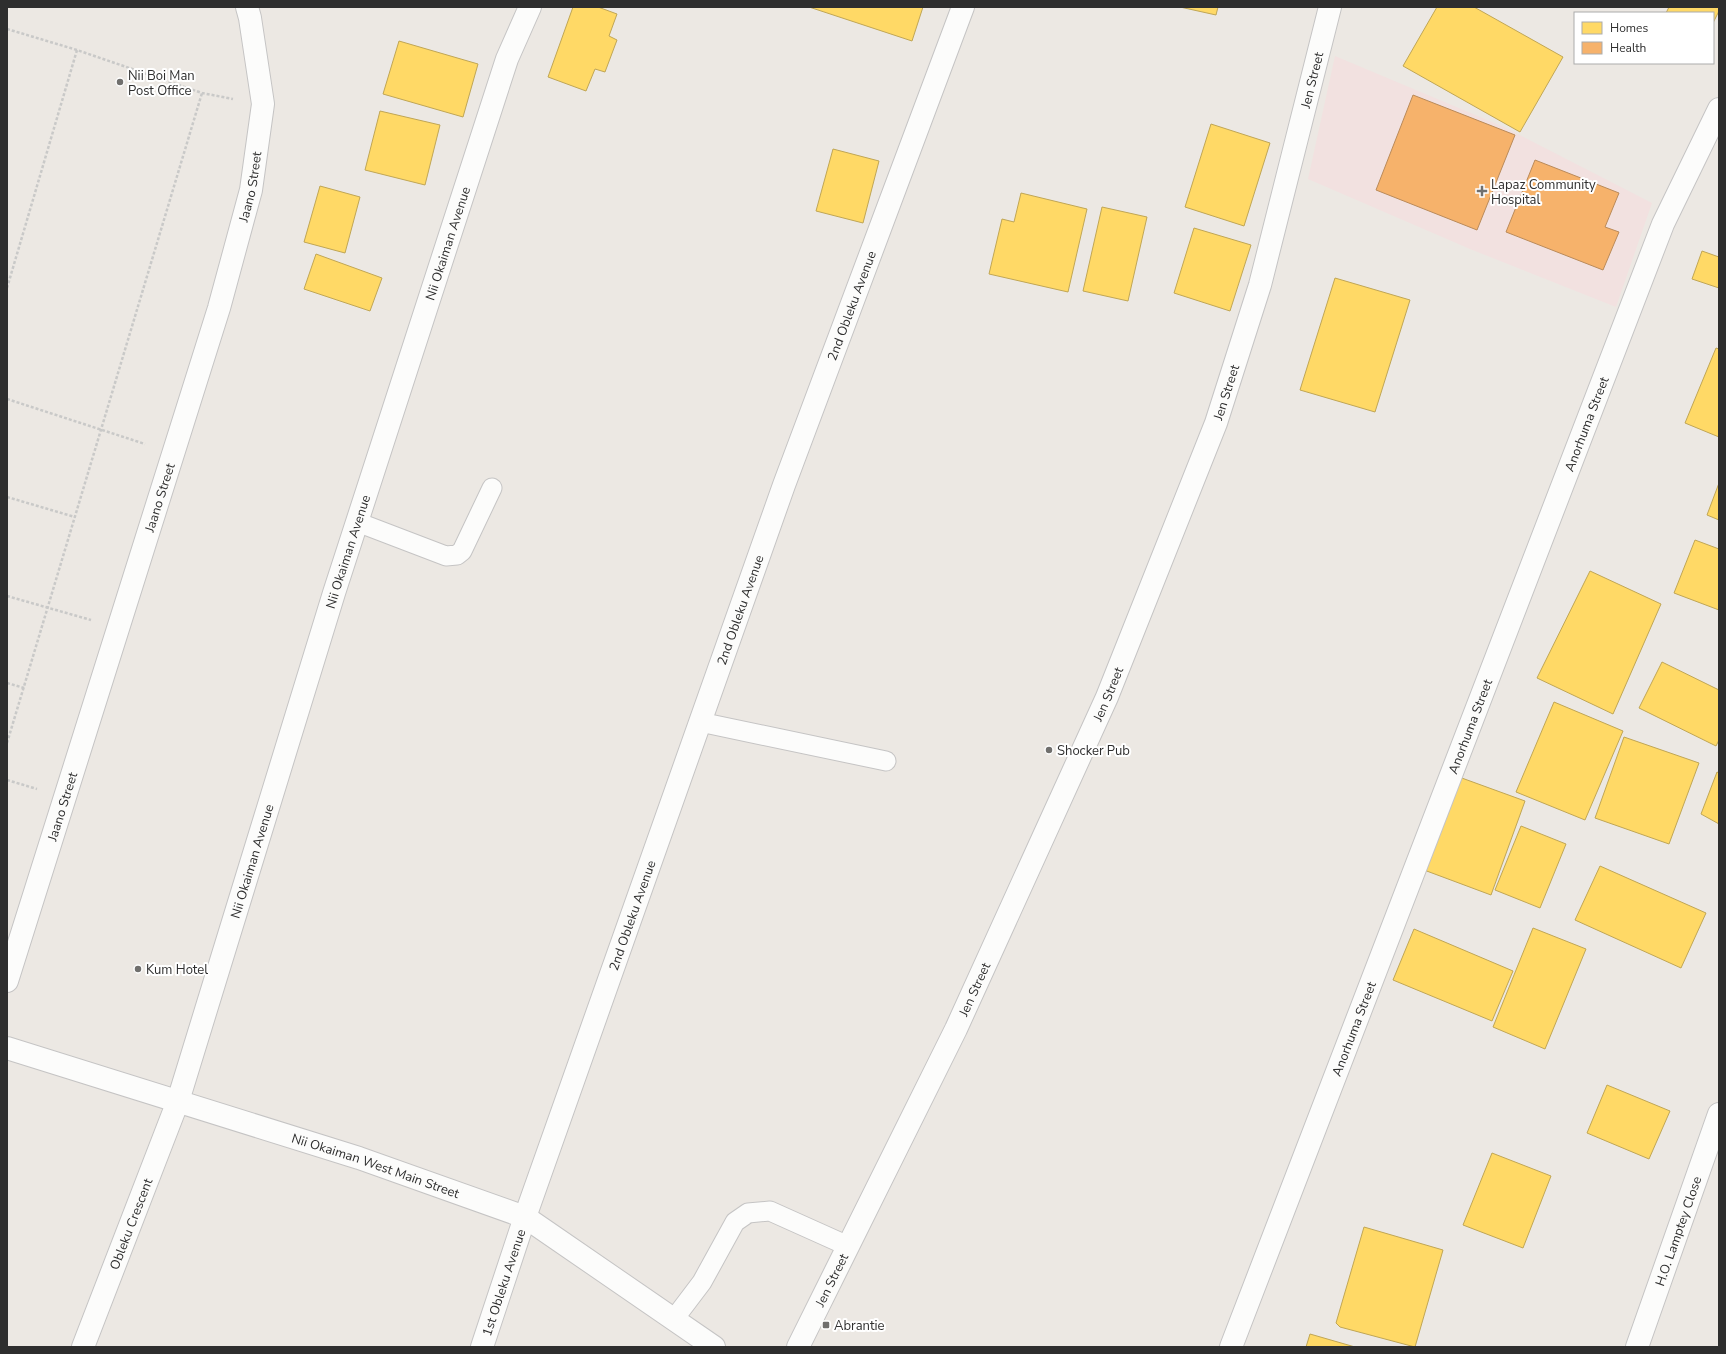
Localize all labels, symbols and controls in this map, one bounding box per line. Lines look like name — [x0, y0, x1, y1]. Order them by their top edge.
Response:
legend — [1574, 12, 1714, 64]
text: Homes — [1610, 20, 1648, 36]
text: Health — [1610, 40, 1646, 56]
street label: Jen Street — [1297, 50, 1328, 111]
place label: Nii Boi Man Post Office — [128, 67, 195, 100]
marker: Nii Boi Man Post Office — [115, 77, 125, 87]
street label: Jaano Street — [234, 150, 266, 225]
place label: Lapaz Community Hospital — [1491, 176, 1596, 209]
street label: Nii Okaiman Avenue — [421, 184, 475, 303]
marker: Lapaz Community Hospital — [1476, 185, 1488, 197]
street label: 2nd Obleku Avenue — [823, 248, 881, 363]
street label: Jen Street — [1209, 362, 1244, 424]
street label: Anorhuma Street — [1561, 374, 1614, 474]
street label: Jaano Street — [141, 461, 180, 535]
street label: Nii Okaiman Avenue — [322, 493, 375, 611]
street label: 2nd Obleku Avenue — [713, 552, 769, 668]
street label: Jen Street — [1089, 664, 1128, 725]
street label: Anorhuma Street — [1444, 676, 1497, 777]
place label: Shocker Pub — [1057, 742, 1130, 760]
marker: Shocker Pub — [1044, 745, 1054, 755]
street label: Jaano Street — [43, 770, 82, 845]
street label: Nii Okaiman Avenue — [227, 802, 279, 921]
street label: 2nd Obleku Avenue — [605, 858, 661, 973]
street label: Jen Street — [955, 959, 995, 1020]
place label: Kum Hotel — [146, 961, 208, 979]
marker: Kum Hotel — [133, 964, 143, 974]
street label: Anorhuma Street — [1328, 979, 1381, 1079]
street label: Nii Okaiman West Main Street — [289, 1130, 462, 1203]
street label: H.O. Lamptey Close — [1651, 1174, 1706, 1289]
street label: Obleku Crescent — [106, 1175, 157, 1273]
street label: 1st Obleku Avenue — [478, 1227, 530, 1339]
street label: Jen Street — [811, 1250, 853, 1311]
place label: Abrantie — [834, 1317, 884, 1335]
marker: Abrantie — [821, 1320, 831, 1330]

